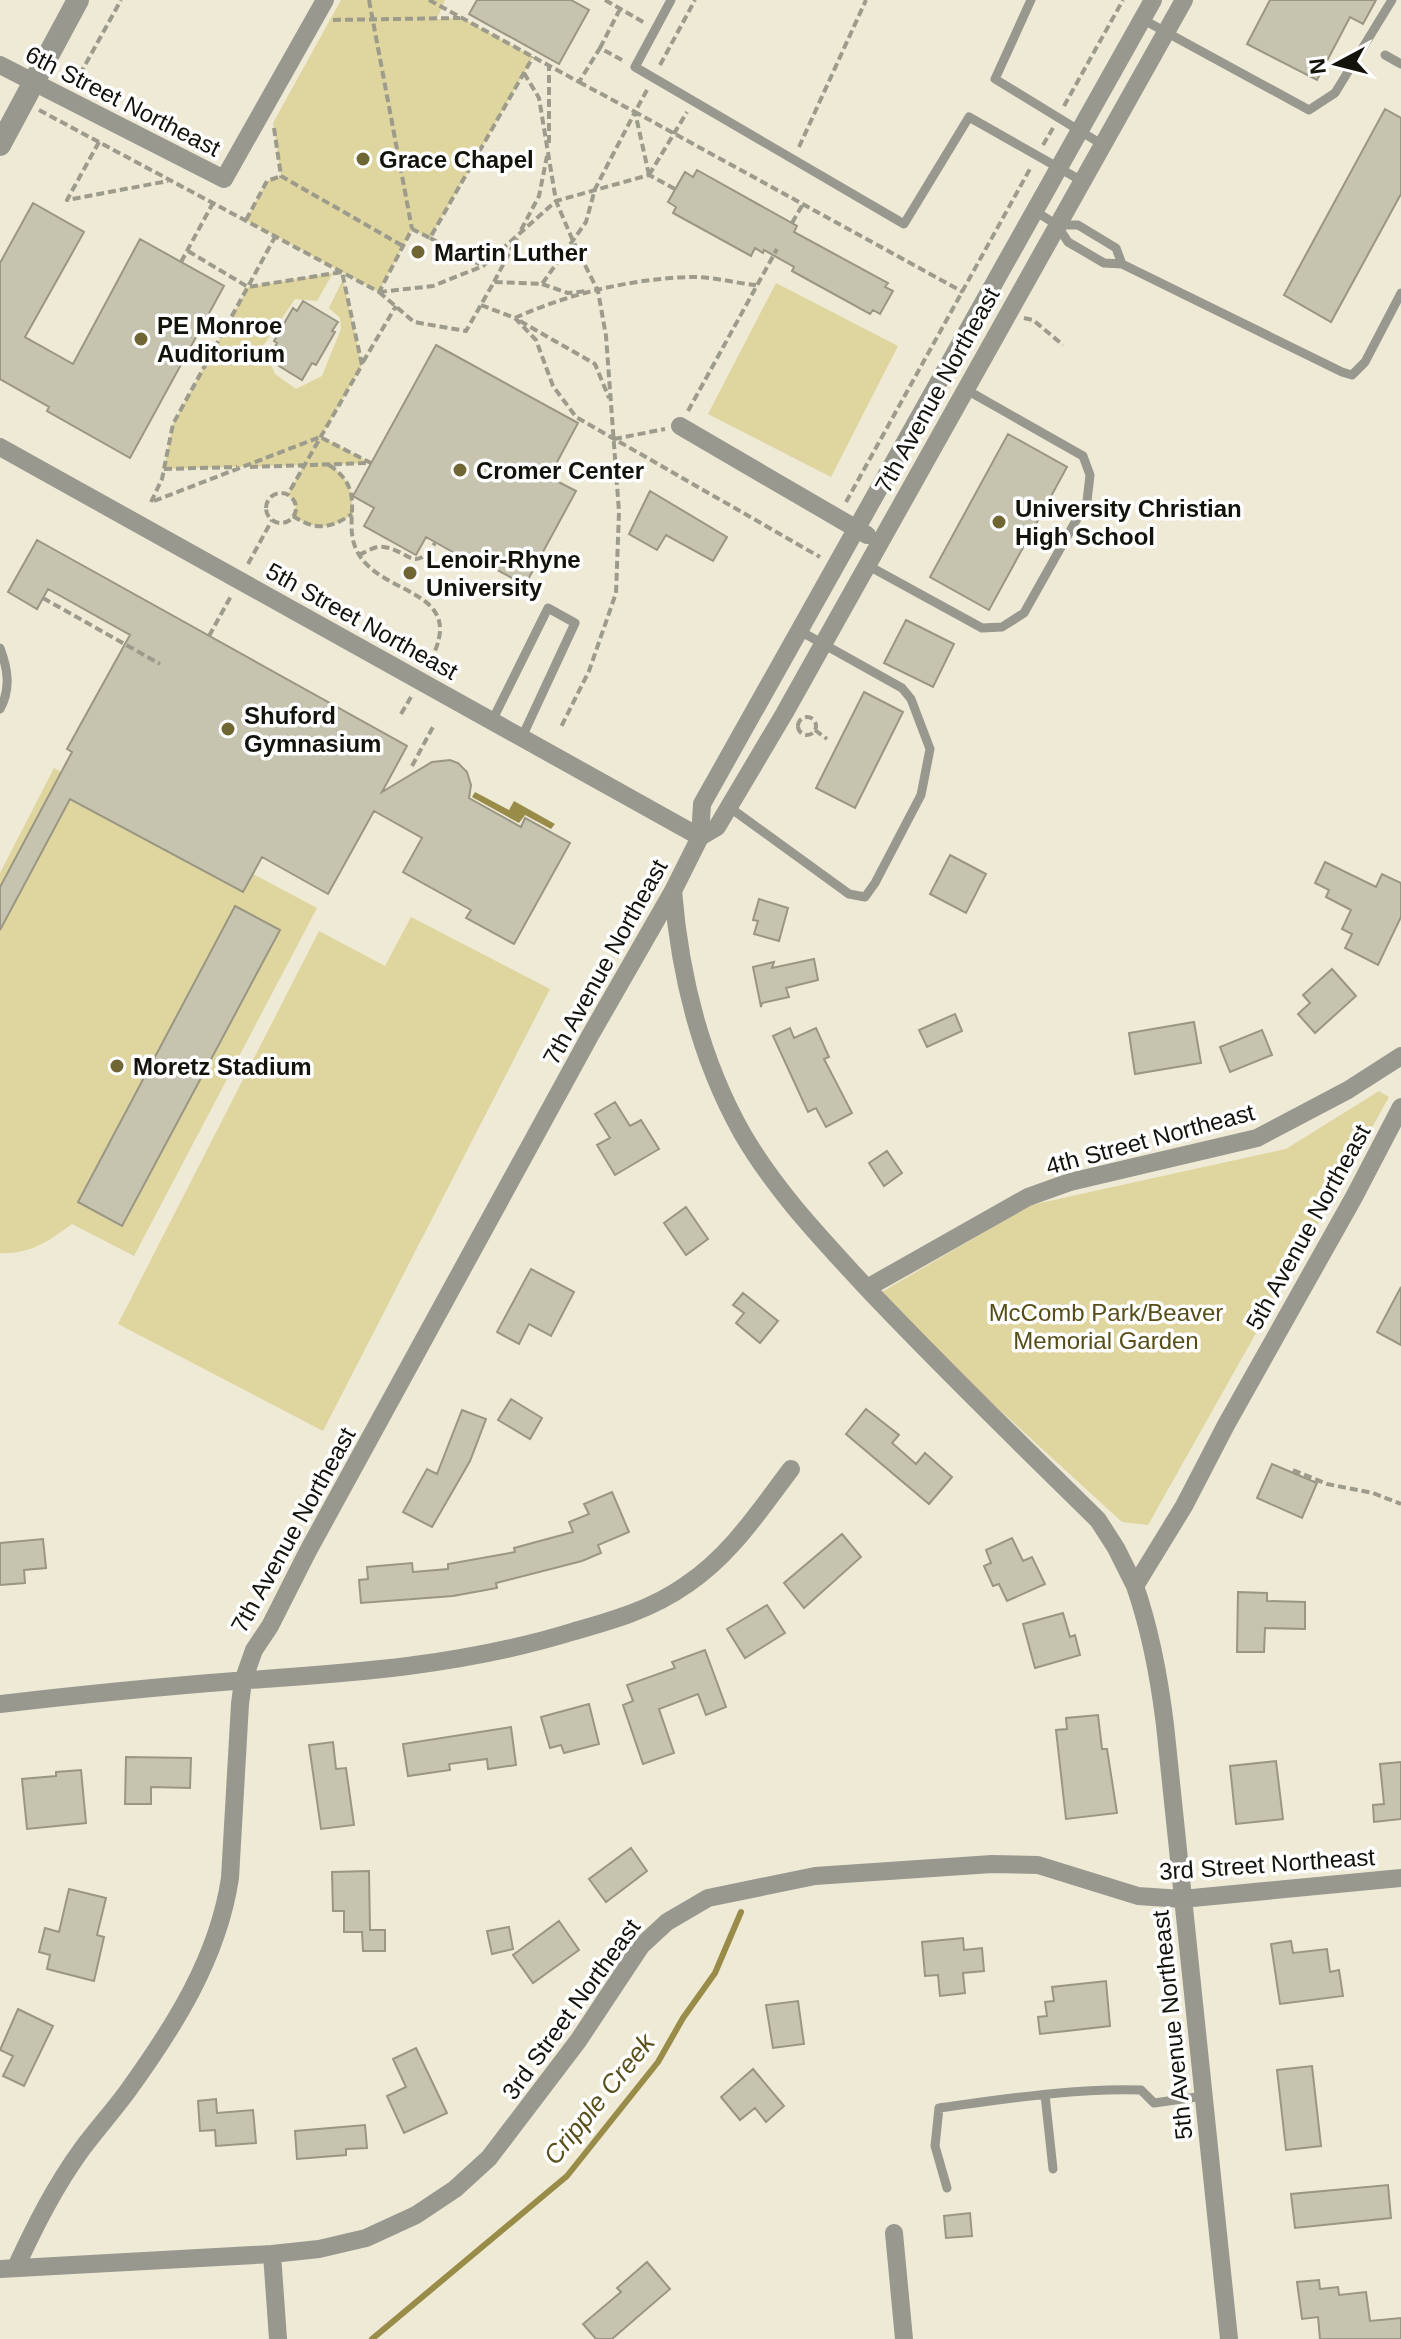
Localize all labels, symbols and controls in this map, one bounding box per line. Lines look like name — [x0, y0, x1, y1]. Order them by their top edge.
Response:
north arrow — [1297, 24, 1377, 104]
street label: 6th Street Northeast — [21, 40, 225, 162]
text: N — [1304, 57, 1331, 76]
place label: Grace Chapel — [379, 146, 534, 173]
marker: Grace Chapel — [354, 150, 372, 168]
place label: Martin Luther — [434, 239, 587, 266]
marker: Martin Luther — [409, 243, 427, 261]
street label: 7th Avenue Northeast — [869, 282, 1005, 497]
place label: PE Monroe Auditorium — [157, 312, 285, 367]
marker: PE Monroe Auditorium — [132, 330, 150, 348]
place label: Cromer Center — [476, 457, 644, 484]
marker: Cromer Center — [451, 461, 469, 479]
place label: University Christian High School — [1015, 495, 1242, 550]
marker: University Christian High School — [990, 513, 1008, 531]
place label: Lenoir-Rhyne University — [426, 546, 581, 601]
street label: 5th Street Northeast — [262, 557, 463, 685]
marker: Lenoir-Rhyne University — [401, 564, 419, 582]
place label: Shuford Gymnasium — [244, 702, 381, 757]
marker: Shuford Gymnasium — [219, 720, 237, 738]
street label: 7th Avenue Northeast — [537, 854, 673, 1069]
place label: Moretz Stadium — [133, 1053, 312, 1080]
marker: Moretz Stadium — [108, 1057, 126, 1075]
street label: 4th Street Northeast — [1043, 1098, 1258, 1180]
street label: 5th Avenue Northeast — [1240, 1119, 1376, 1334]
park label: McComb Park/Beaver Memorial Garden — [989, 1299, 1223, 1354]
street label: 7th Avenue Northeast — [225, 1422, 361, 1637]
street label: 3rd Street Northeast — [1158, 1843, 1376, 1885]
street label: 5th Avenue Northeast — [1146, 1909, 1197, 2141]
street label: 3rd Street Northeast — [497, 1913, 646, 2104]
water label: Cripple Creek — [537, 2026, 662, 2170]

